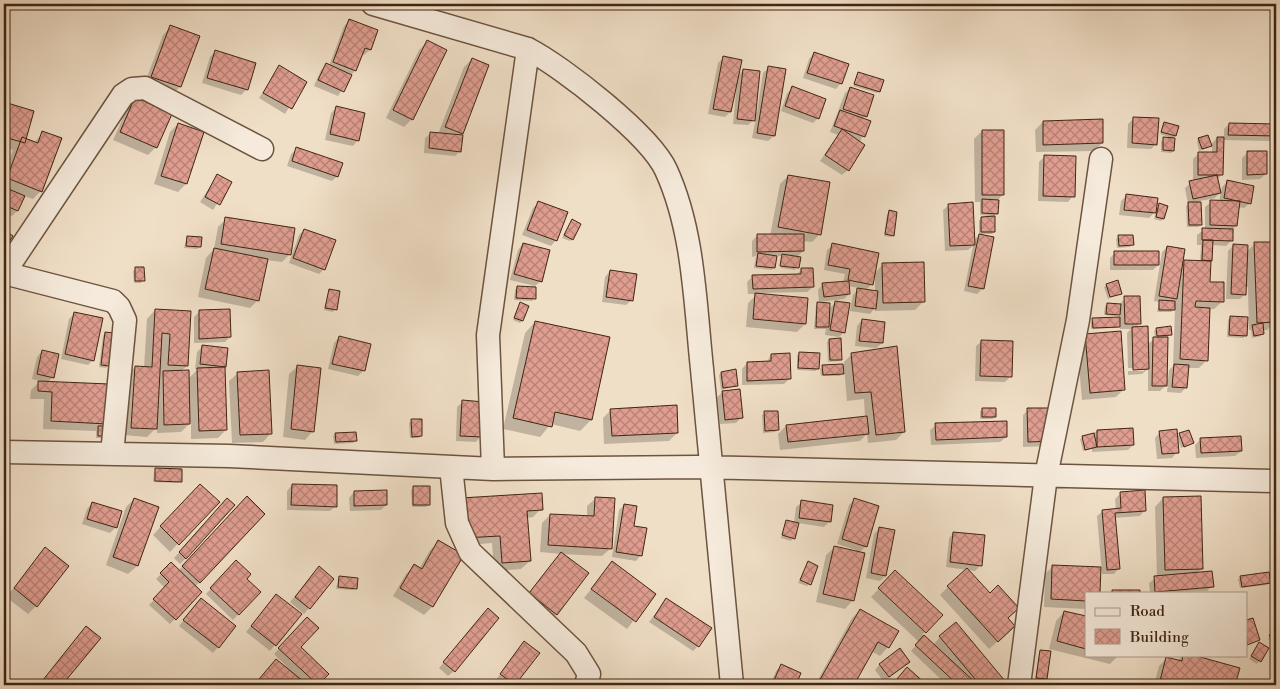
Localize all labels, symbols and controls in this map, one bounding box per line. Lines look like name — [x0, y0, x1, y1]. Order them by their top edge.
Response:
legend — [1085, 592, 1248, 656]
text: Road — [1130, 602, 1165, 621]
text: Building — [1129, 628, 1189, 647]

